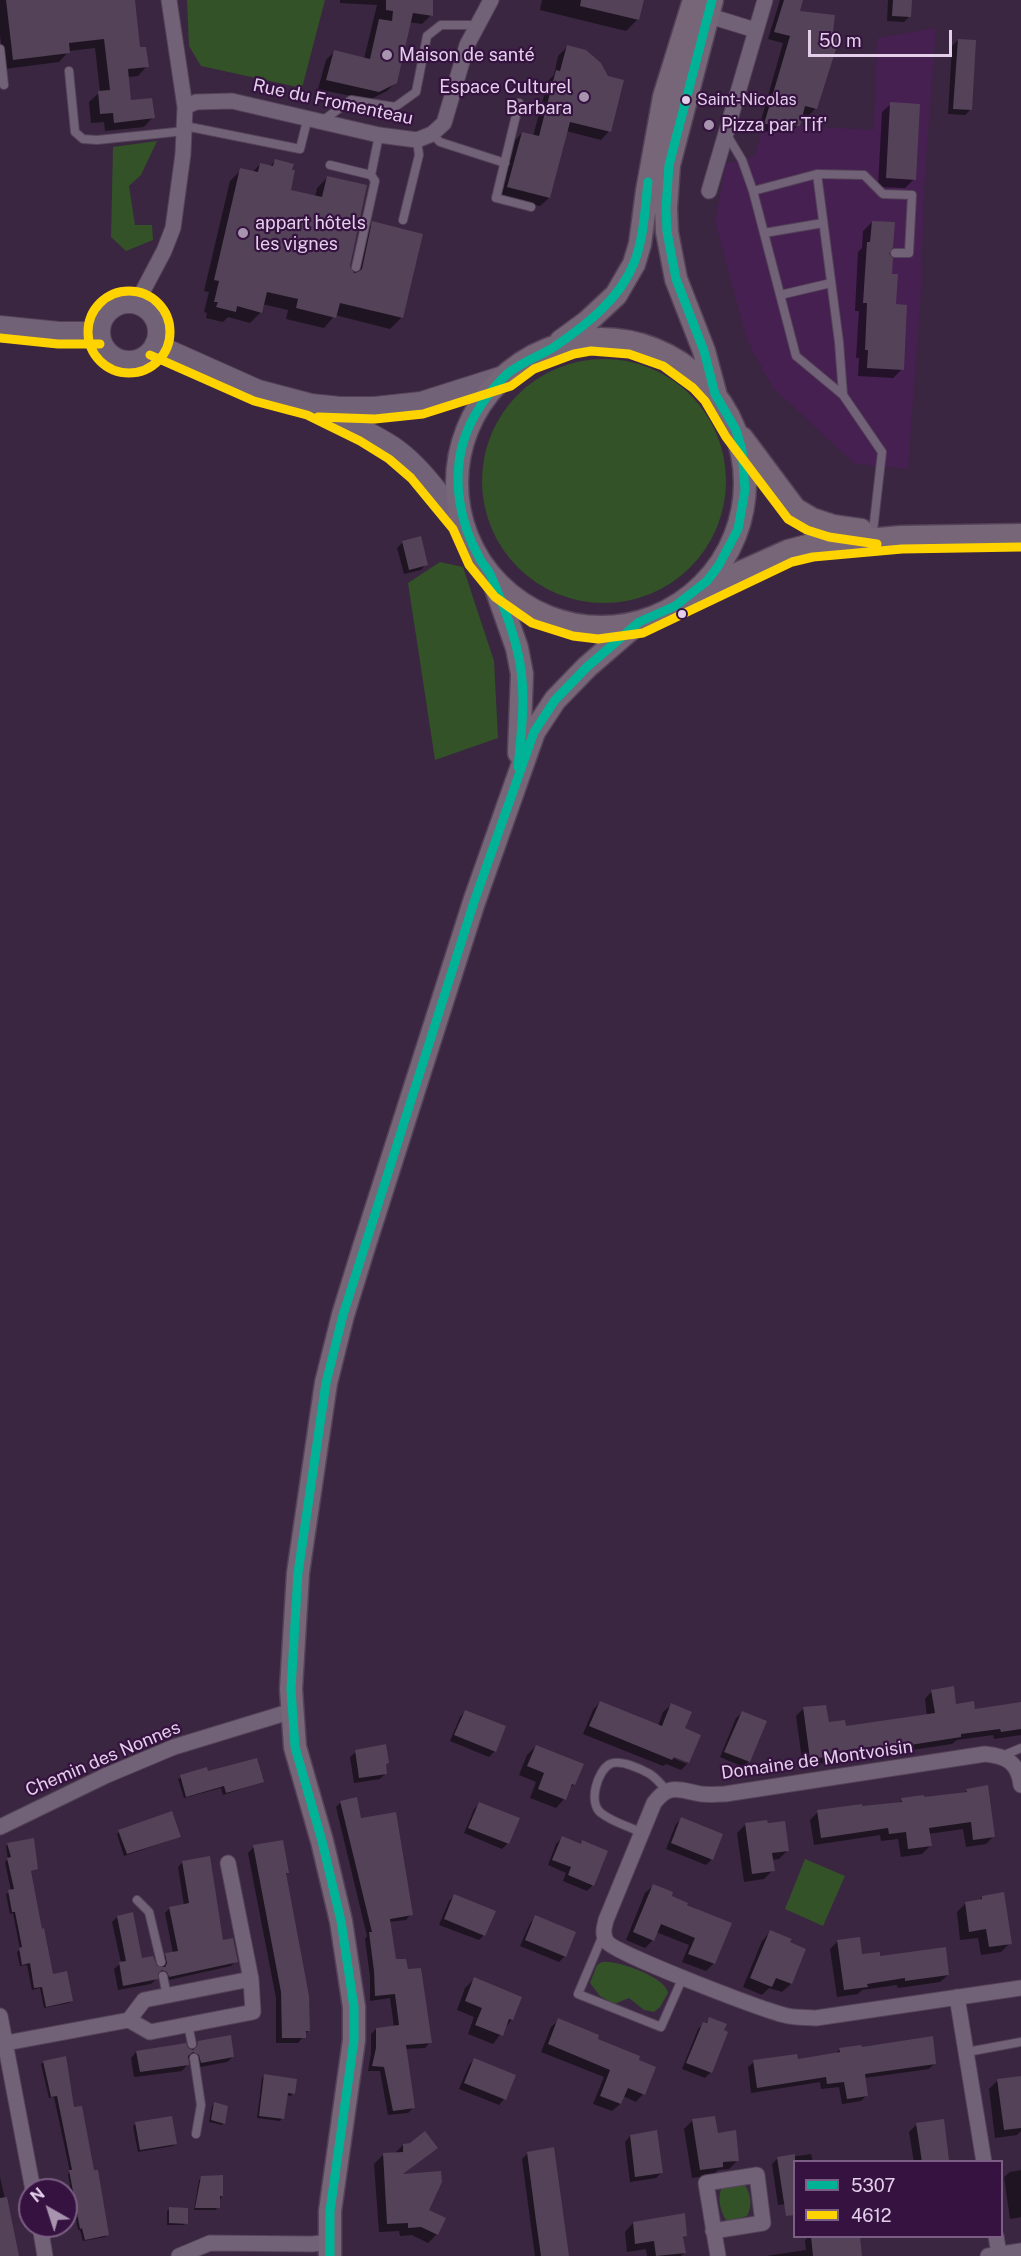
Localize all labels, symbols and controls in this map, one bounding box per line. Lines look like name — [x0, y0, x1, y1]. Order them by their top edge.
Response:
scale bar — [811, 18, 955, 56]
text: 50 m — [819, 30, 862, 51]
place label: Maison de santé — [399, 44, 535, 66]
marker: Maison de santé — [380, 48, 394, 62]
street label: Rue du Fromenteau — [251, 74, 415, 130]
place label: Espace Culturel Barbara — [439, 76, 572, 118]
marker: Espace Culturel Barbara — [577, 90, 591, 104]
place label: Saint-Nicolas — [697, 90, 797, 110]
marker: Saint-Nicolas — [680, 94, 692, 106]
place label: Pizza par Tif' — [721, 114, 828, 136]
marker: Pizza par Tif' — [702, 118, 716, 132]
place label: appart hôtels les vignes — [255, 212, 366, 254]
marker: appart hôtels les vignes — [236, 226, 250, 240]
unlabelled marker — [676, 608, 688, 620]
street label: Chemin des Nonnes — [22, 1717, 184, 1801]
street label: Domaine de Montvoisin — [720, 1736, 914, 1784]
legend — [793, 2160, 1003, 2238]
text: 5307 — [851, 2175, 895, 2196]
north arrow — [18, 2178, 78, 2238]
text: N — [27, 2184, 48, 2207]
text: 4612 — [851, 2205, 892, 2226]

